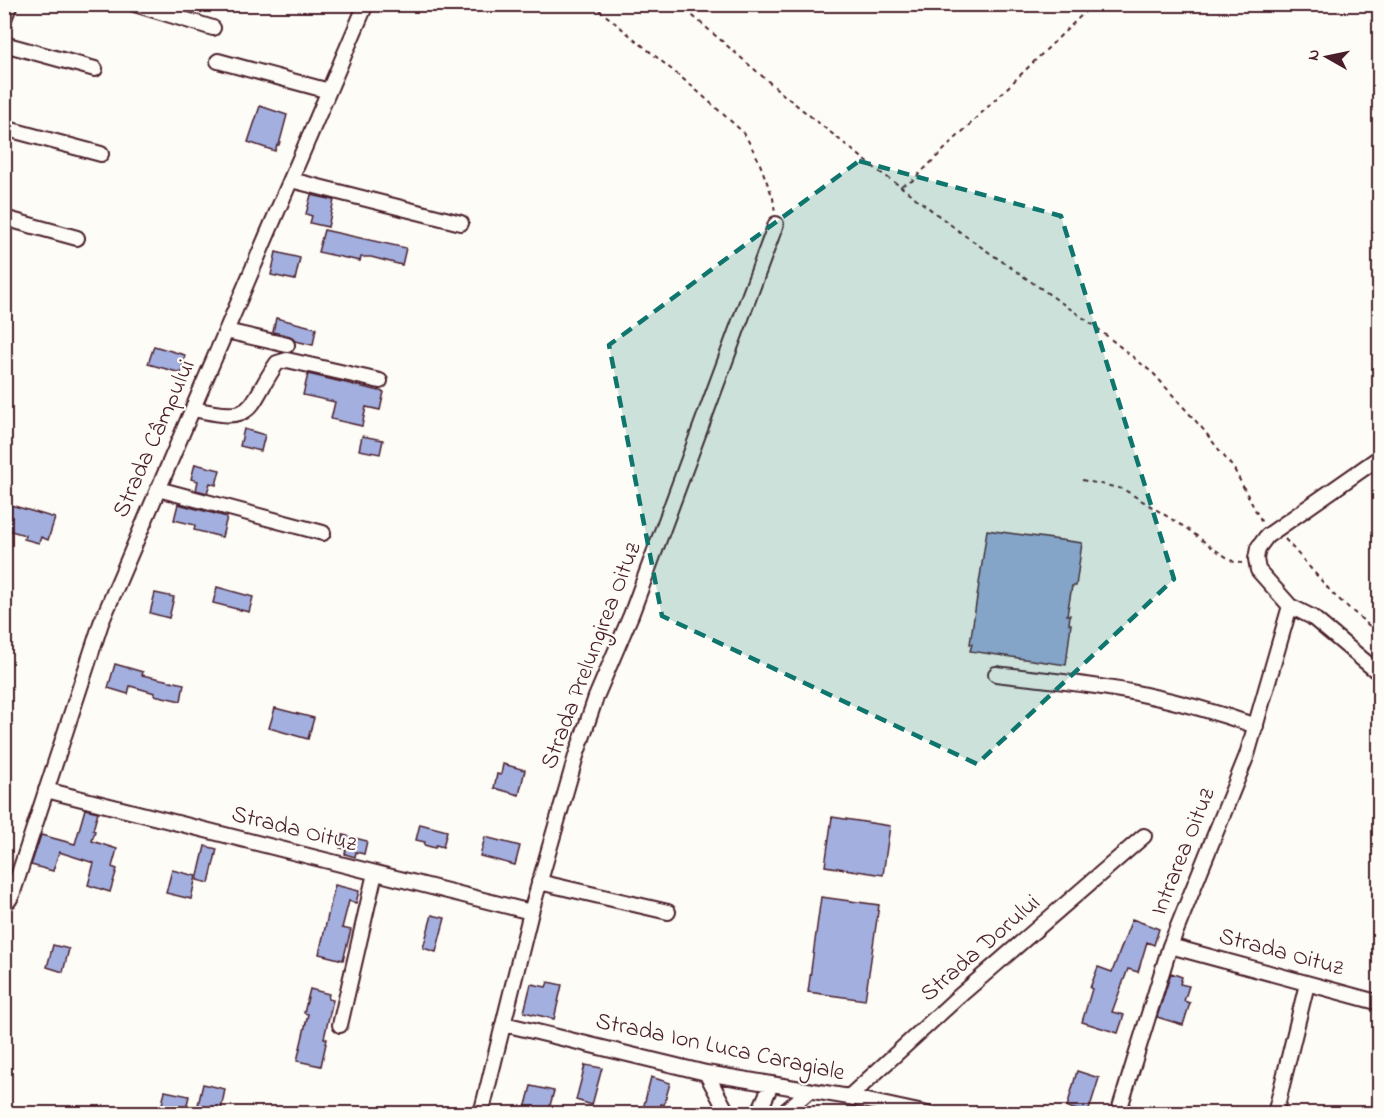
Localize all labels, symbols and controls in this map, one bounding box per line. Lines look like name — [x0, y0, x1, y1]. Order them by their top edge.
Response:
north arrow — [1297, 27, 1357, 87]
text: N — [1301, 48, 1327, 62]
street label: Strada Câmpului — [104, 354, 206, 524]
street label: Strada Prelungirea Oituz — [533, 537, 652, 775]
street label: Intrarea Oituz — [1142, 782, 1226, 921]
street label: Strada Oituz — [228, 798, 361, 863]
street label: Strada Dorului — [913, 887, 1049, 1011]
street label: Strada Oituz — [1215, 920, 1348, 987]
street label: Strada Ion Luca Caragiale — [592, 1004, 848, 1092]

